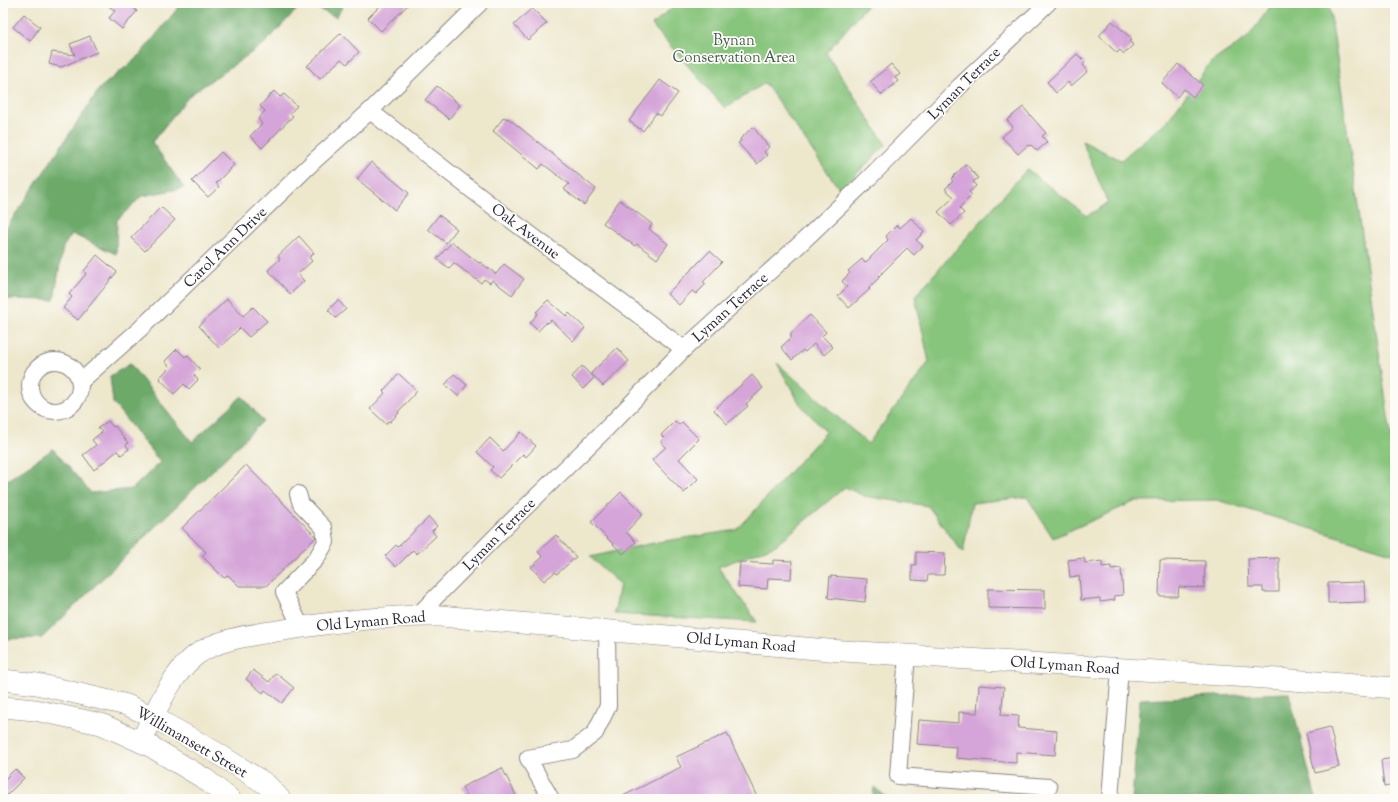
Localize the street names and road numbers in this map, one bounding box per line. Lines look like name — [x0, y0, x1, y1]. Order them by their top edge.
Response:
street label: Lyman Terrace — [924, 43, 1006, 125]
street label: Oak Avenue — [486, 199, 564, 265]
street label: Carol Ann Drive — [180, 203, 273, 293]
street label: Lyman Terrace — [689, 268, 773, 348]
street label: Lyman Terrace — [459, 494, 541, 576]
street label: Old Lyman Road — [316, 607, 427, 638]
street label: Old Lyman Road — [685, 628, 797, 659]
street label: Old Lyman Road — [1009, 652, 1121, 681]
street label: Willimansett Street — [132, 703, 251, 784]

